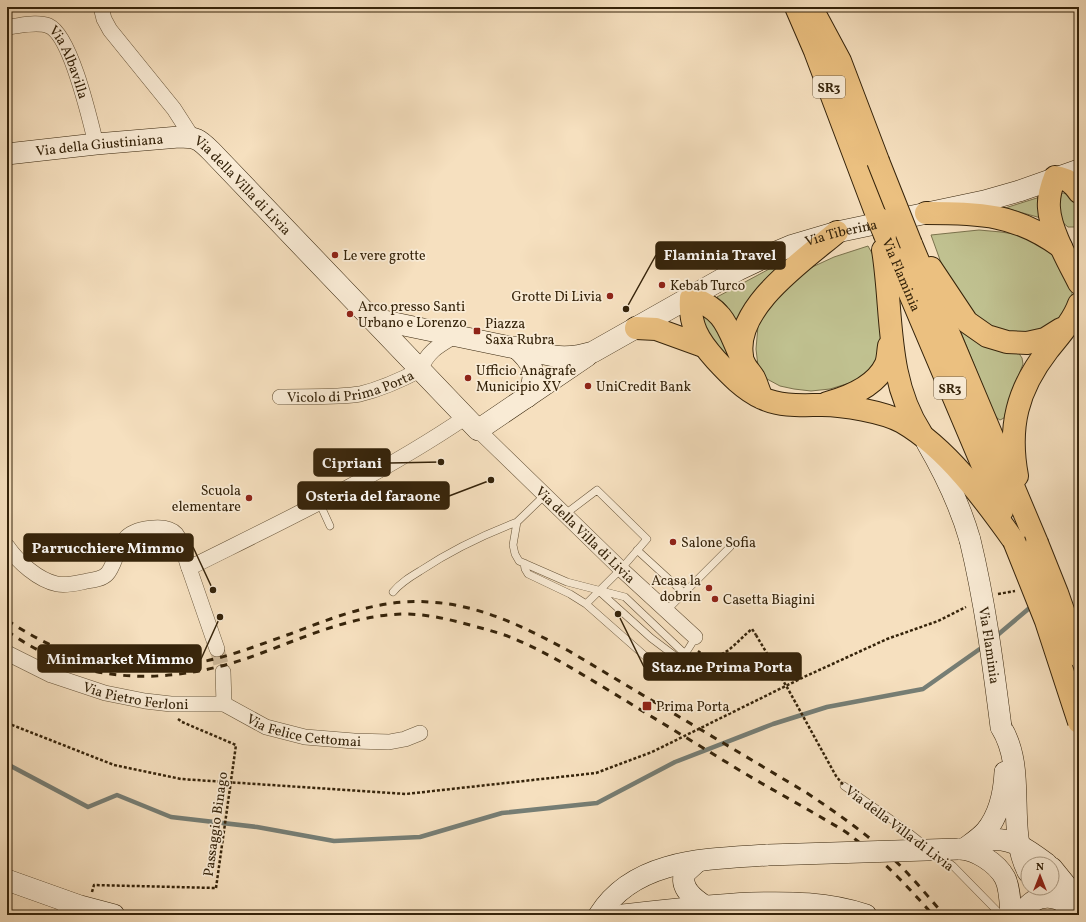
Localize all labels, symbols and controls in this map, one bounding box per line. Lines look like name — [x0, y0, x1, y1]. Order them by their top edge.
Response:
street label: Via Albavilla — [44, 22, 92, 101]
road number: SR3 — [813, 76, 845, 98]
street label: Via della Giustiniana — [35, 130, 164, 162]
street label: Via della Villa di Livia — [190, 132, 295, 240]
street label: Via Tiberina — [803, 216, 879, 252]
street label: Via Flaminia — [876, 236, 924, 315]
callout: Flaminia Travel — [656, 242, 785, 269]
text: Flaminia Travel — [664, 246, 776, 267]
place label: Le vere grotte — [343, 247, 426, 266]
marker: Le vere grotte — [330, 250, 340, 260]
place label: Kebab Turco — [670, 277, 745, 296]
marker: Kebab Turco — [657, 280, 667, 290]
place label: Grotte Di Livia — [512, 288, 602, 307]
marker: Grotte Di Livia — [605, 291, 615, 301]
place label: Arco presso Santi Urbano e Lorenzo — [358, 298, 467, 333]
marker: Arco presso Santi Urbano e Lorenzo — [345, 309, 355, 319]
place label: Piazza Saxa Rubra — [485, 315, 555, 350]
marker: Piazza Saxa Rubra — [472, 326, 482, 336]
place label: Ufficio Anagrafe Municipio XV — [476, 362, 576, 397]
street label: Vicolo di Prima Porta — [287, 367, 418, 408]
marker: Ufficio Anagrafe Municipio XV — [463, 373, 473, 383]
road number: SR3 — [934, 377, 966, 399]
place label: UniCredit Bank — [596, 378, 692, 397]
marker: UniCredit Bank — [583, 381, 593, 391]
callout: Cipriani — [314, 449, 390, 476]
text: Cipriani — [322, 454, 382, 475]
place label: Scuola elementare — [172, 482, 241, 517]
callout: Osteria del faraone — [298, 482, 449, 509]
street label: Via della Villa di Livia — [531, 483, 639, 588]
text: Osteria del faraone — [306, 487, 441, 508]
marker: Scuola elementare — [244, 493, 254, 503]
callout: Parrucchiere Mimmo — [24, 534, 193, 561]
place label: Salone Sofia — [681, 534, 756, 553]
marker: Salone Sofia — [668, 537, 678, 547]
text: Parrucchiere Mimmo — [32, 539, 185, 560]
place label: Acasa la dobrin — [651, 572, 701, 607]
marker: Acasa la dobrin — [704, 583, 714, 593]
place label: Casetta Biagini — [723, 591, 815, 610]
marker: Casetta Biagini — [710, 594, 720, 604]
street label: Via Flaminia — [973, 605, 1003, 685]
callout: Minimarket Mimmo — [38, 645, 201, 672]
text: Minimarket Mimmo — [46, 650, 194, 671]
callout: Staz.ne Prima Porta — [644, 653, 801, 680]
text: Staz.ne Prima Porta — [652, 658, 792, 679]
street label: Via Pietro Ferloni — [80, 678, 188, 715]
place label: Prima Porta — [656, 698, 729, 717]
marker: Prima Porta — [641, 700, 653, 712]
street label: Via Felice Cettomai — [243, 710, 361, 752]
street label: Passaggio Binago — [200, 771, 233, 878]
street label: Via della Villa di Livia — [841, 782, 958, 877]
north arrow — [1020, 856, 1060, 896]
text: N — [1036, 860, 1044, 875]

